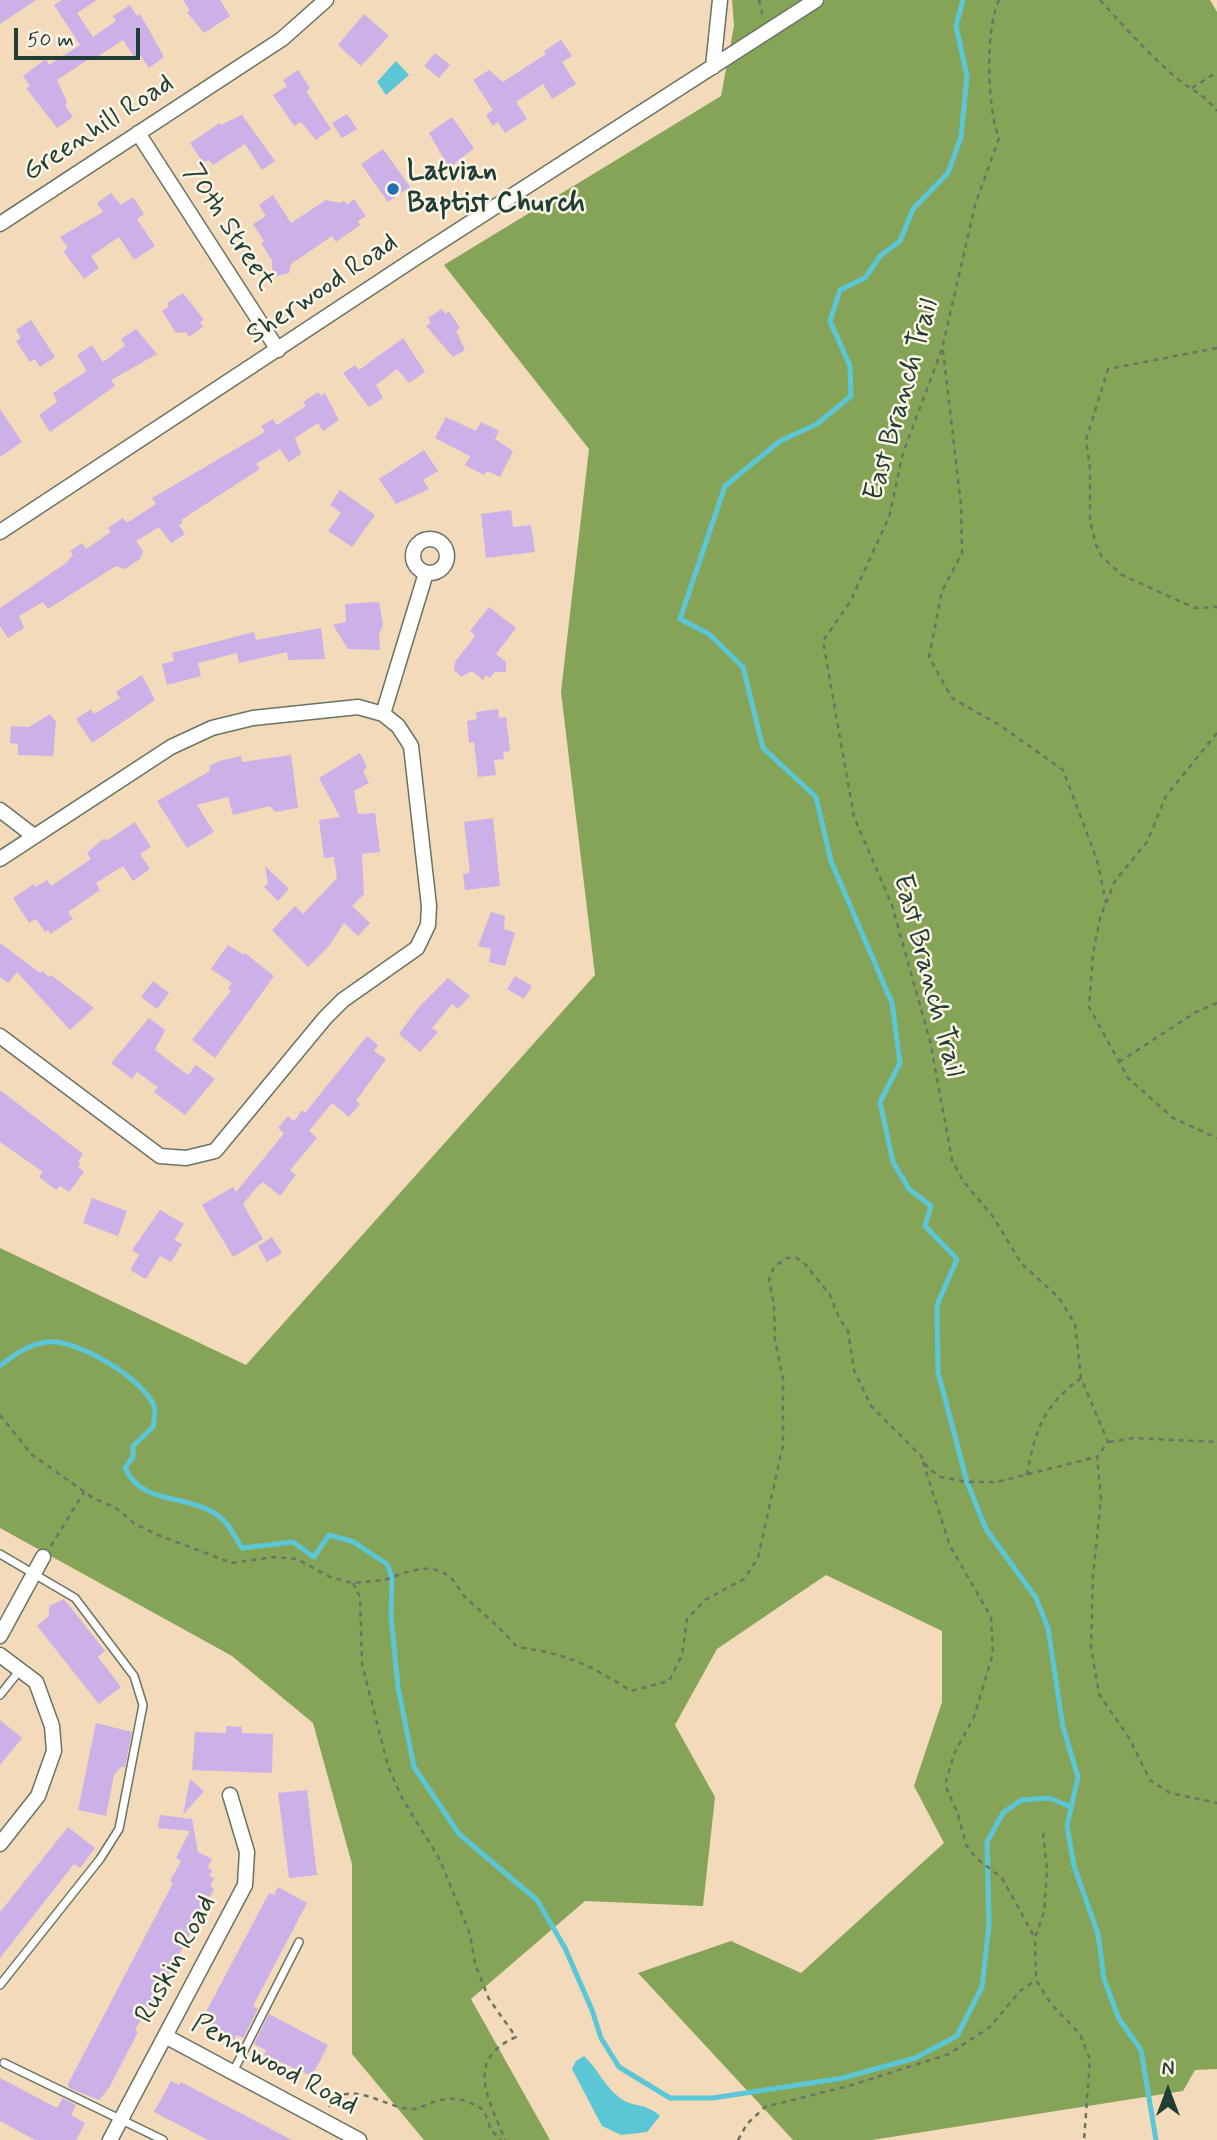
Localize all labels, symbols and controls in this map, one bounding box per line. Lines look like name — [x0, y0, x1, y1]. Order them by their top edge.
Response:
scale bar — [18, 14, 144, 58]
text: 50 m — [27, 26, 74, 54]
street label: Greenhill Road — [17, 68, 181, 190]
place label: Latvian Baptist Church — [407, 156, 585, 222]
street label: 70th Street — [175, 158, 281, 298]
marker: Latvian Baptist Church — [385, 181, 401, 197]
street label: Sherwood Road — [241, 227, 405, 353]
street label: East Branch Trail — [858, 295, 948, 505]
street label: East Branch Trail — [884, 871, 970, 1081]
street label: Ruskin Road — [129, 1890, 225, 2030]
street label: Pennwood Road — [185, 2008, 363, 2124]
north arrow — [1133, 2056, 1203, 2126]
text: N — [1162, 2057, 1174, 2082]

